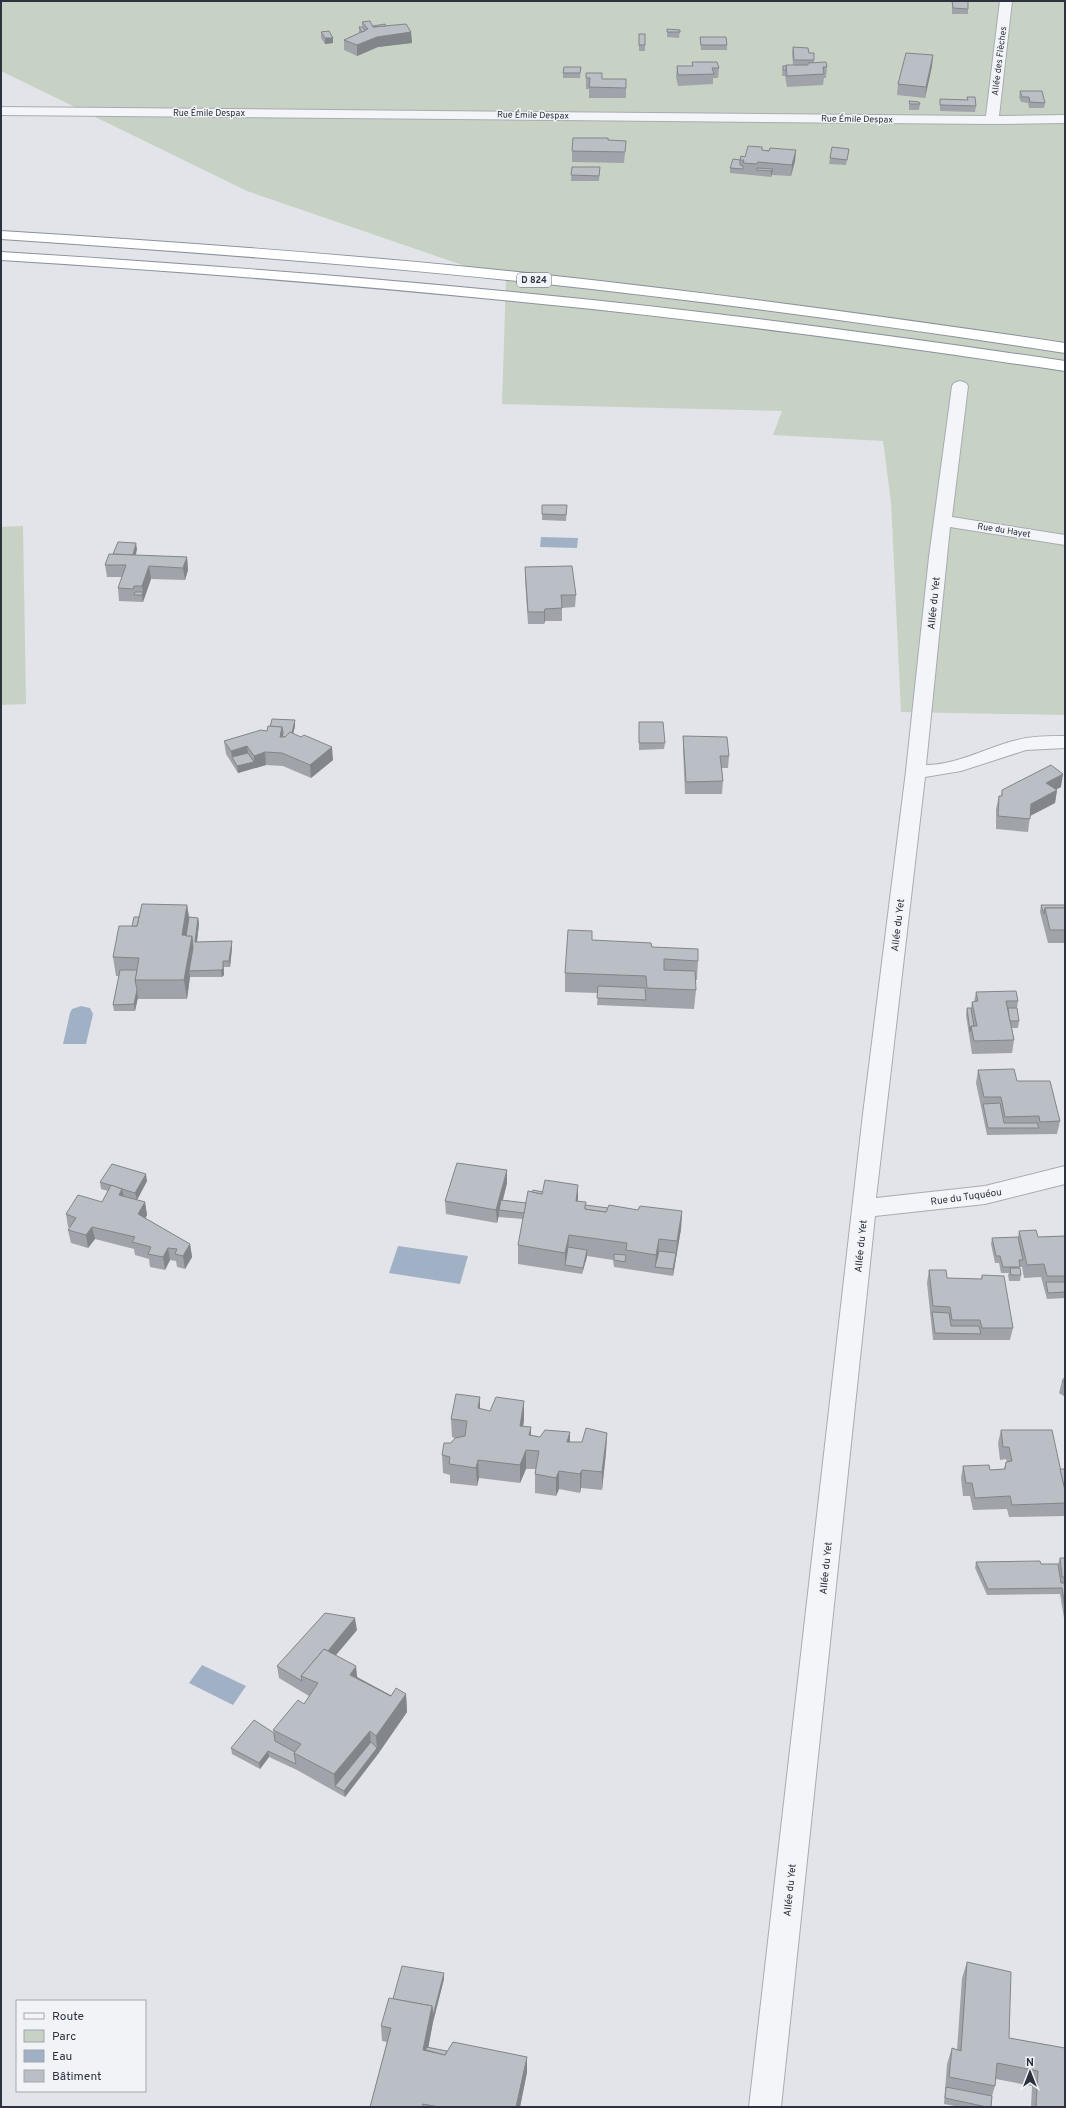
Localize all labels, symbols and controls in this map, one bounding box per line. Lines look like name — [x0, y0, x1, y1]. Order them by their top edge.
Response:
street label: Allée des Flèches — [990, 26, 1009, 96]
street label: Rue Émile Despax — [173, 107, 245, 119]
street label: Rue Émile Despax — [497, 108, 570, 122]
street label: Rue Émile Despax — [821, 112, 894, 126]
road number: D 824 — [517, 273, 551, 287]
street label: Rue du Hayet — [977, 521, 1031, 540]
street label: Allée du Yet — [925, 576, 944, 630]
street label: Allée du Yet — [889, 898, 908, 952]
street label: Rue du Tuquéou — [930, 1186, 1003, 1209]
street label: Allée du Yet — [852, 1219, 871, 1273]
street label: Allée du Yet — [817, 1541, 836, 1595]
street label: Allée du Yet — [781, 1863, 800, 1917]
legend — [16, 2000, 146, 2092]
text: Route — [52, 2009, 84, 2025]
text: Parc — [52, 2029, 76, 2045]
text: Eau — [52, 2049, 72, 2065]
north arrow — [1010, 2052, 1050, 2092]
text: N — [1026, 2056, 1034, 2070]
text: Bâtiment — [52, 2069, 102, 2085]

